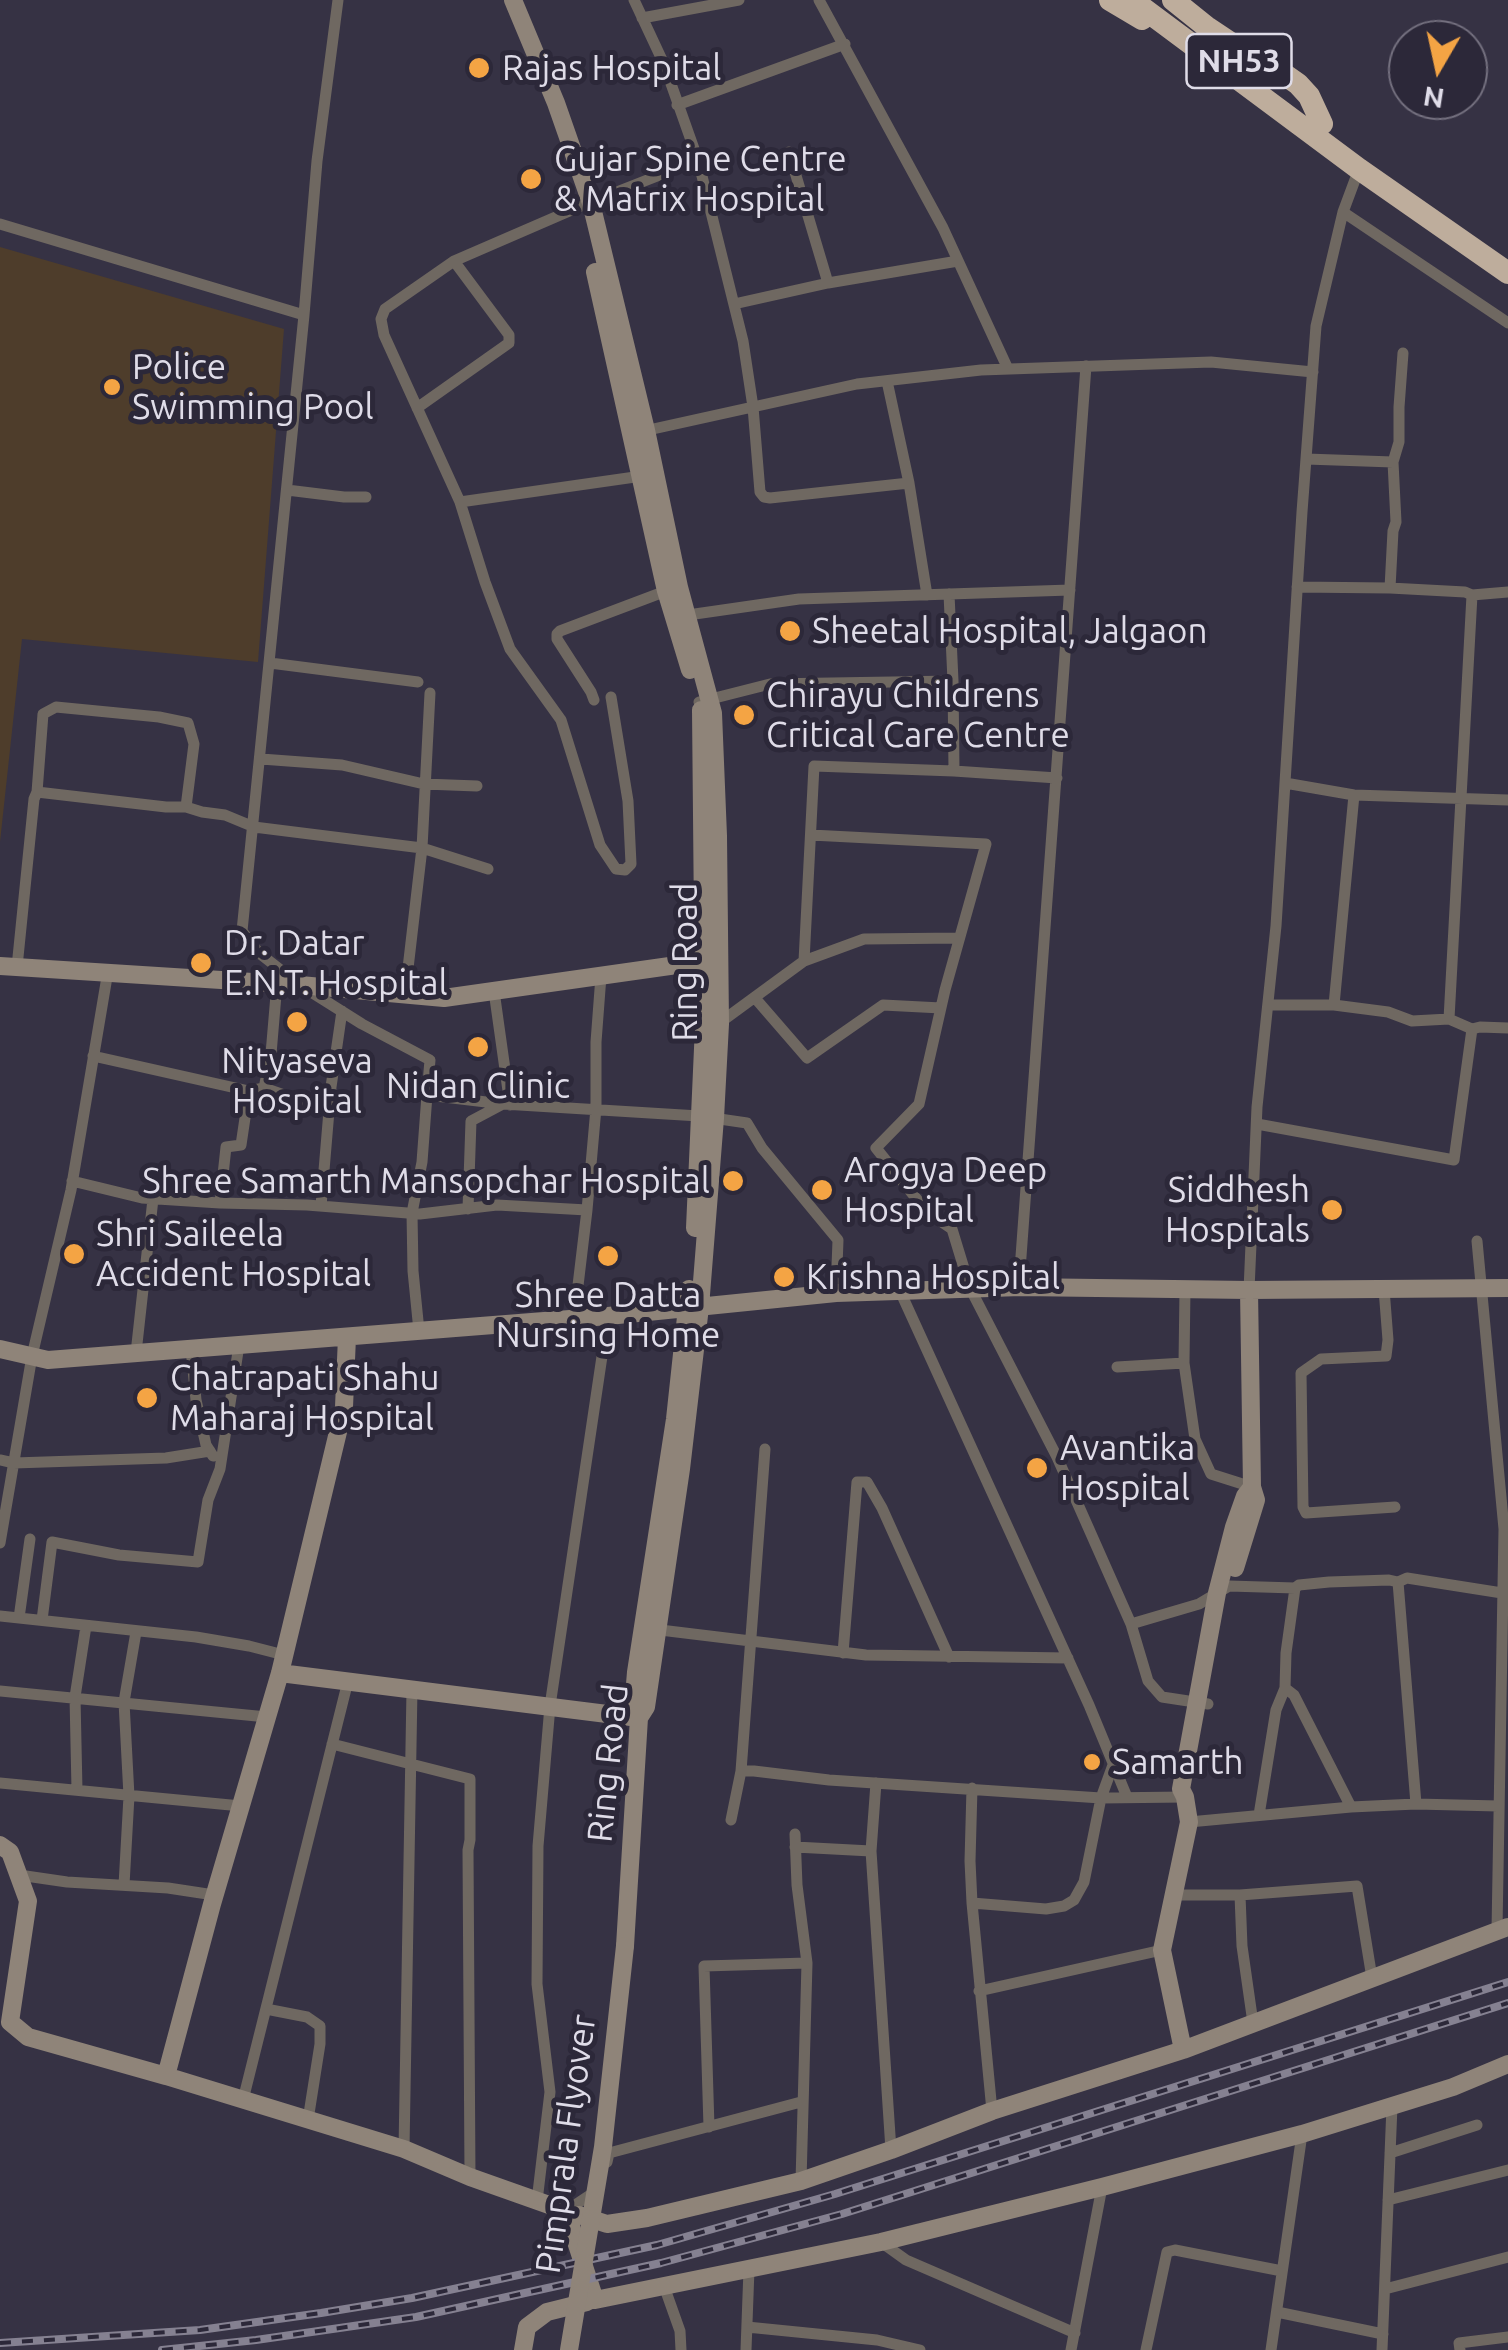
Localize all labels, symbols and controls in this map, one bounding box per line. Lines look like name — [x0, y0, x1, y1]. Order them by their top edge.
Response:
north arrow — [1388, 20, 1488, 120]
road number: NH53 — [1186, 34, 1292, 88]
place label: Rajas Hospital — [502, 47, 721, 89]
marker: Rajas Hospital — [466, 55, 492, 81]
text: N — [1421, 81, 1446, 115]
place label: Gujar Spine Centre & Matrix Hospital — [554, 138, 847, 220]
marker: Gujar Spine Centre & Matrix Hospital — [518, 166, 544, 192]
place label: Police Swimming Pool — [132, 346, 374, 428]
marker: Police Swimming Pool — [101, 376, 123, 398]
place label: Sheetal Hospital, Jalgaon — [812, 610, 1207, 652]
marker: Sheetal Hospital, Jalgaon — [777, 618, 803, 644]
place label: Chirayu Childrens Critical Care Centre — [766, 674, 1070, 756]
marker: Chirayu Childrens Critical Care Centre — [731, 702, 757, 728]
street label: Ring Road — [664, 882, 706, 1042]
place label: Dr. Datar E.N.T. Hospital — [224, 922, 448, 1004]
marker: Dr. Datar E.N.T. Hospital — [188, 950, 214, 976]
marker: Nityaseva Hospital — [284, 1009, 310, 1035]
marker: Nidan Clinic — [465, 1034, 491, 1060]
place label: Nityaseva Hospital — [221, 1040, 373, 1122]
place label: Nidan Clinic — [386, 1065, 570, 1107]
place label: Arogya Deep Hospital — [844, 1149, 1047, 1231]
place label: Shree Samarth Mansopchar Hospital — [142, 1160, 710, 1202]
marker: Shree Samarth Mansopchar Hospital — [720, 1168, 746, 1194]
place label: Siddhesh Hospitals — [1165, 1169, 1310, 1251]
marker: Arogya Deep Hospital — [809, 1177, 835, 1203]
marker: Siddhesh Hospitals — [1319, 1197, 1345, 1223]
place label: Shri Saileela Accident Hospital — [96, 1213, 371, 1295]
marker: Shri Saileela Accident Hospital — [61, 1241, 87, 1267]
marker: Shree Datta Nursing Home — [595, 1243, 621, 1269]
place label: Krishna Hospital — [806, 1256, 1060, 1298]
marker: Krishna Hospital — [771, 1264, 797, 1290]
place label: Shree Datta Nursing Home — [496, 1274, 720, 1356]
place label: Chatrapati Shahu Maharaj Hospital — [170, 1357, 439, 1439]
marker: Chatrapati Shahu Maharaj Hospital — [134, 1385, 160, 1411]
place label: Avantika Hospital — [1060, 1427, 1195, 1509]
marker: Avantika Hospital — [1024, 1455, 1050, 1481]
street label: Ring Road — [579, 1682, 637, 1844]
place label: Samarth — [1112, 1741, 1244, 1783]
marker: Samarth — [1081, 1751, 1103, 1773]
street label: Pimprala Flyover — [527, 2012, 605, 2276]

